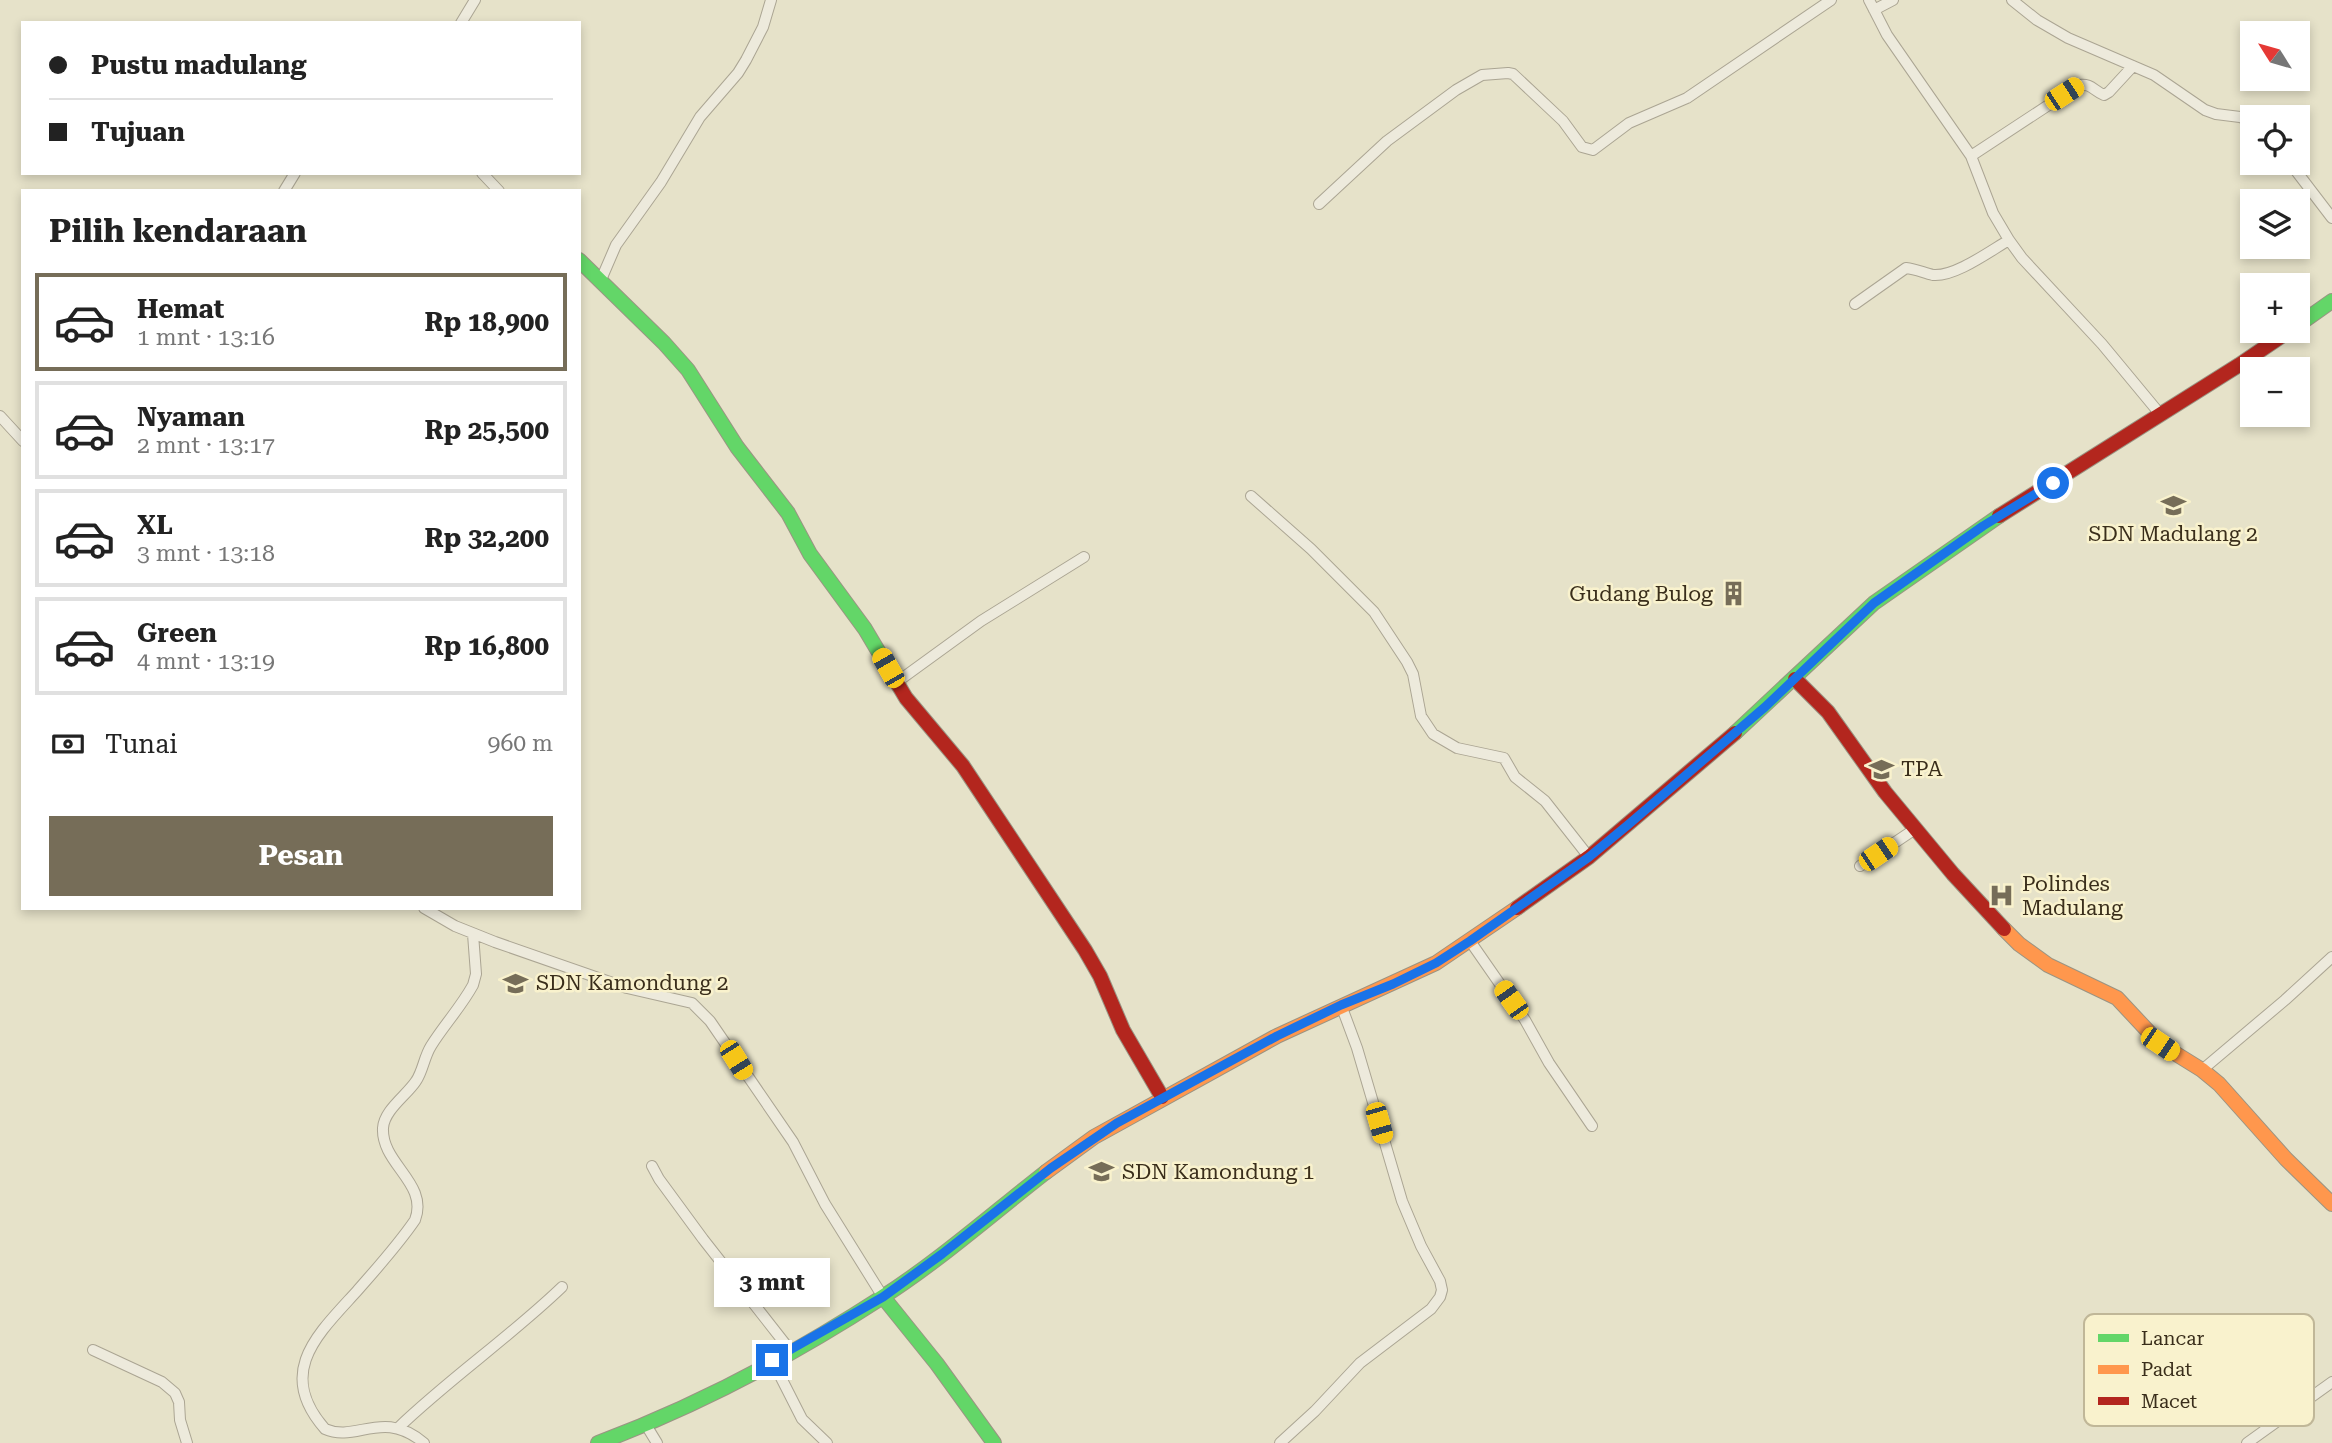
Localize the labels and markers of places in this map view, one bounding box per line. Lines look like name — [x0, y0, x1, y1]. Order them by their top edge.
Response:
school or university icon: SDN Madulang 2 — [2159, 491, 2187, 519]
place label: SDN Madulang 2 — [2088, 522, 2258, 546]
building icon: Gudang Bulog — [1719, 580, 1747, 608]
place label: Gudang Bulog — [1569, 582, 1713, 606]
school or university icon: TPA — [1867, 755, 1895, 783]
place label: TPA — [1901, 757, 1943, 781]
place label: Polindes Madulang — [2022, 872, 2123, 920]
hospital icon: Polindes Madulang — [1988, 882, 2016, 910]
school or university icon: SDN Kamondung 2 — [502, 969, 530, 997]
place label: SDN Kamondung 2 — [536, 971, 729, 995]
school or university icon: SDN Kamondung 1 — [1088, 1158, 1116, 1186]
place label: SDN Kamondung 1 — [1122, 1160, 1315, 1184]

